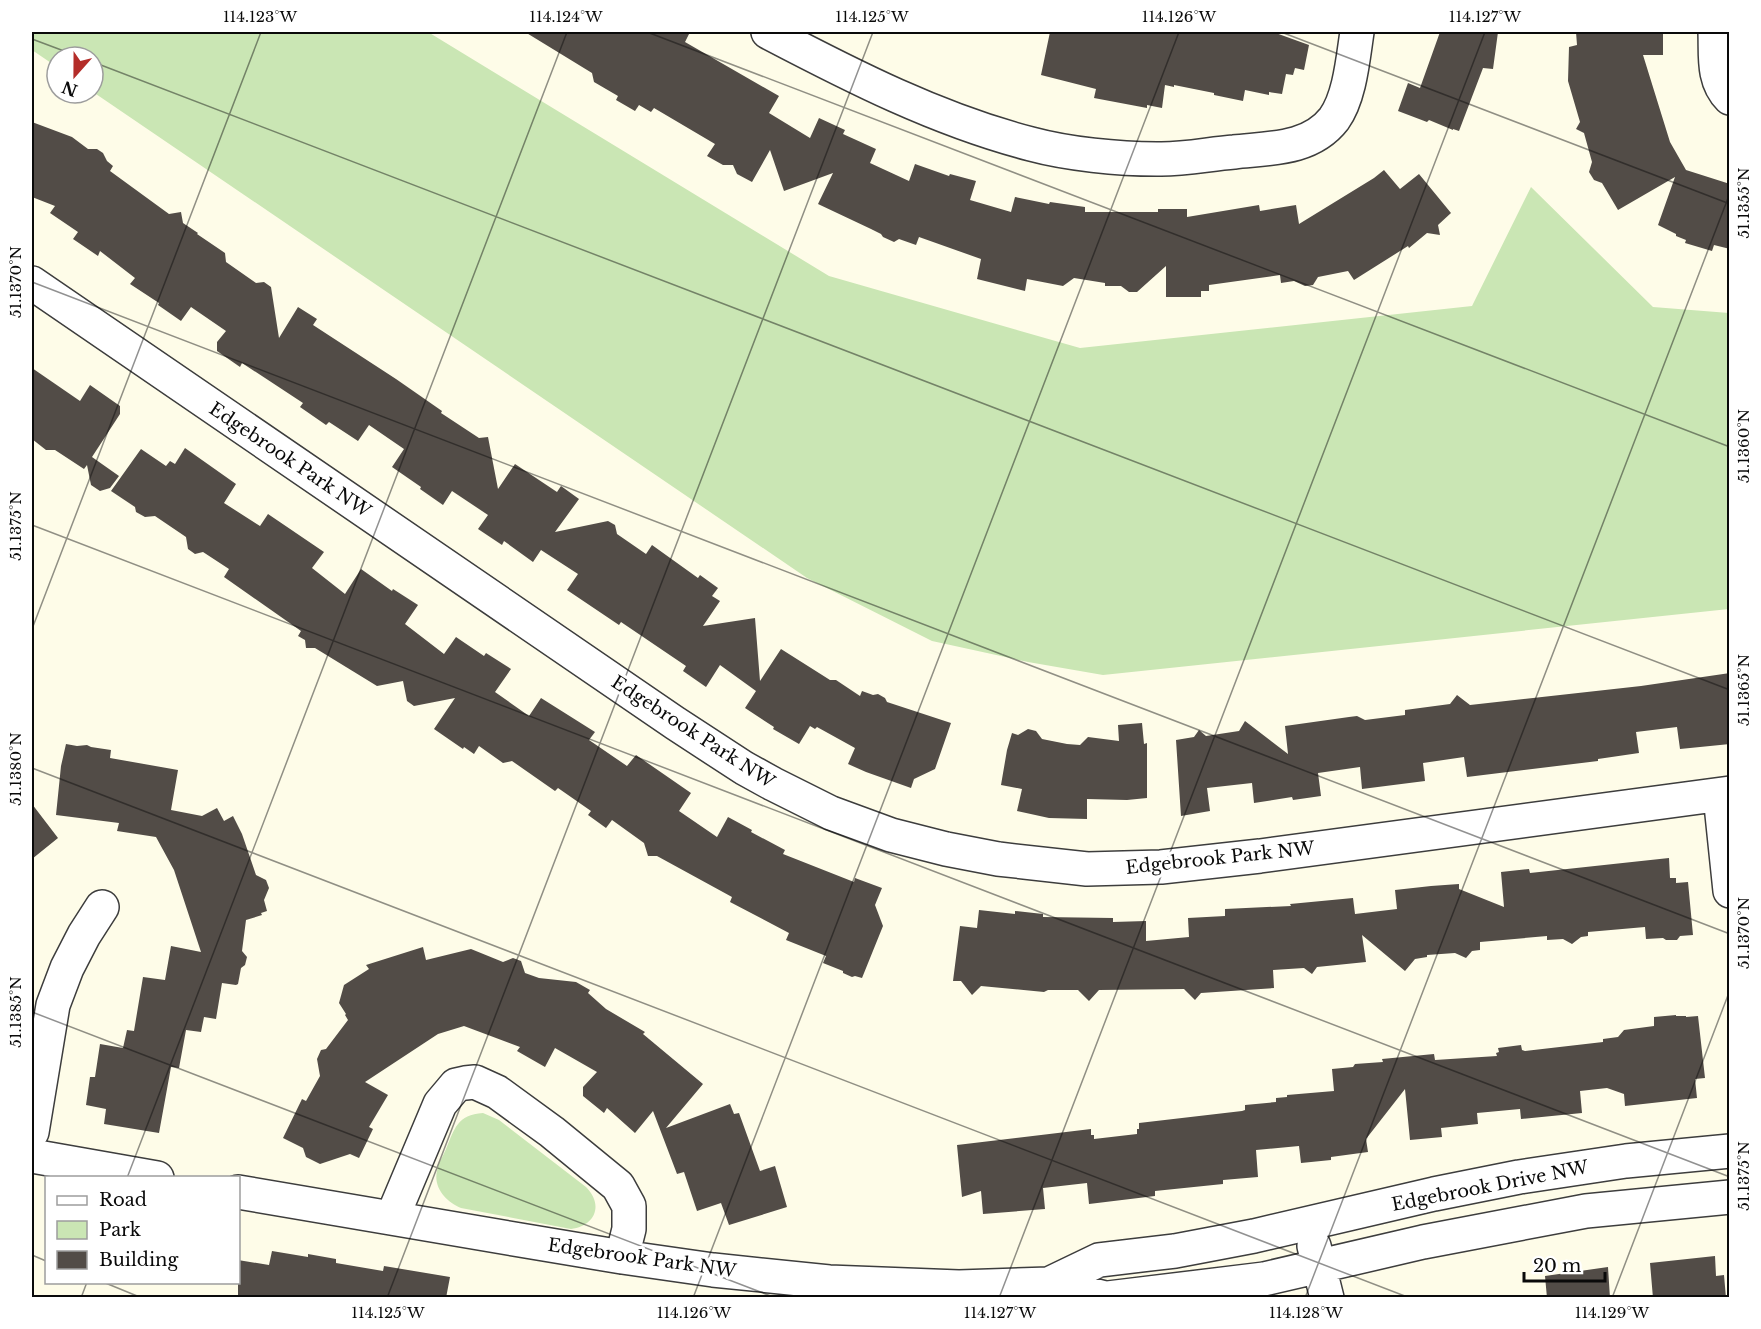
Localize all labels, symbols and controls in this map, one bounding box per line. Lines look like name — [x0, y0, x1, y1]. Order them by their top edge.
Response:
text: 114.123°W — [223, 7, 297, 26]
text: 114.124°W — [529, 7, 603, 26]
text: 114.125°W — [835, 7, 909, 26]
text: 114.126°W — [1142, 7, 1217, 26]
text: 114.127°W — [1449, 7, 1522, 26]
north arrow — [45, 45, 105, 105]
text: N — [59, 77, 80, 101]
text: 51.1355°N — [1734, 168, 1753, 238]
text: 51.1370°N — [6, 246, 25, 318]
street label: Edgebrook Park NW — [205, 398, 376, 523]
text: 51.1360°N — [1734, 409, 1753, 483]
text: 51.1375°N — [6, 491, 25, 561]
text: 51.1365°N — [1734, 654, 1753, 726]
street label: Edgebrook Park NW — [607, 671, 779, 793]
text: 51.1380°N — [6, 732, 25, 806]
street label: Edgebrook Park NW — [1124, 837, 1316, 879]
text: 51.1370°N — [1734, 897, 1753, 969]
text: 51.1385°N — [6, 976, 25, 1048]
text: 51.1375°N — [1734, 1141, 1753, 1211]
street label: Edgebrook Drive NW — [1390, 1156, 1591, 1216]
legend — [45, 1176, 240, 1284]
text: Road — [99, 1189, 147, 1211]
text: Park — [99, 1219, 141, 1241]
street label: Edgebrook Park NW — [546, 1234, 738, 1282]
scale bar — [1524, 1245, 1605, 1283]
text: Building — [99, 1249, 178, 1271]
text: 20 m — [1533, 1255, 1581, 1277]
text: 114.125°W — [351, 1303, 425, 1322]
text: 114.126°W — [657, 1303, 732, 1322]
text: 114.127°W — [964, 1303, 1037, 1322]
text: 114.128°W — [1269, 1303, 1343, 1322]
text: 114.129°W — [1575, 1303, 1650, 1322]

